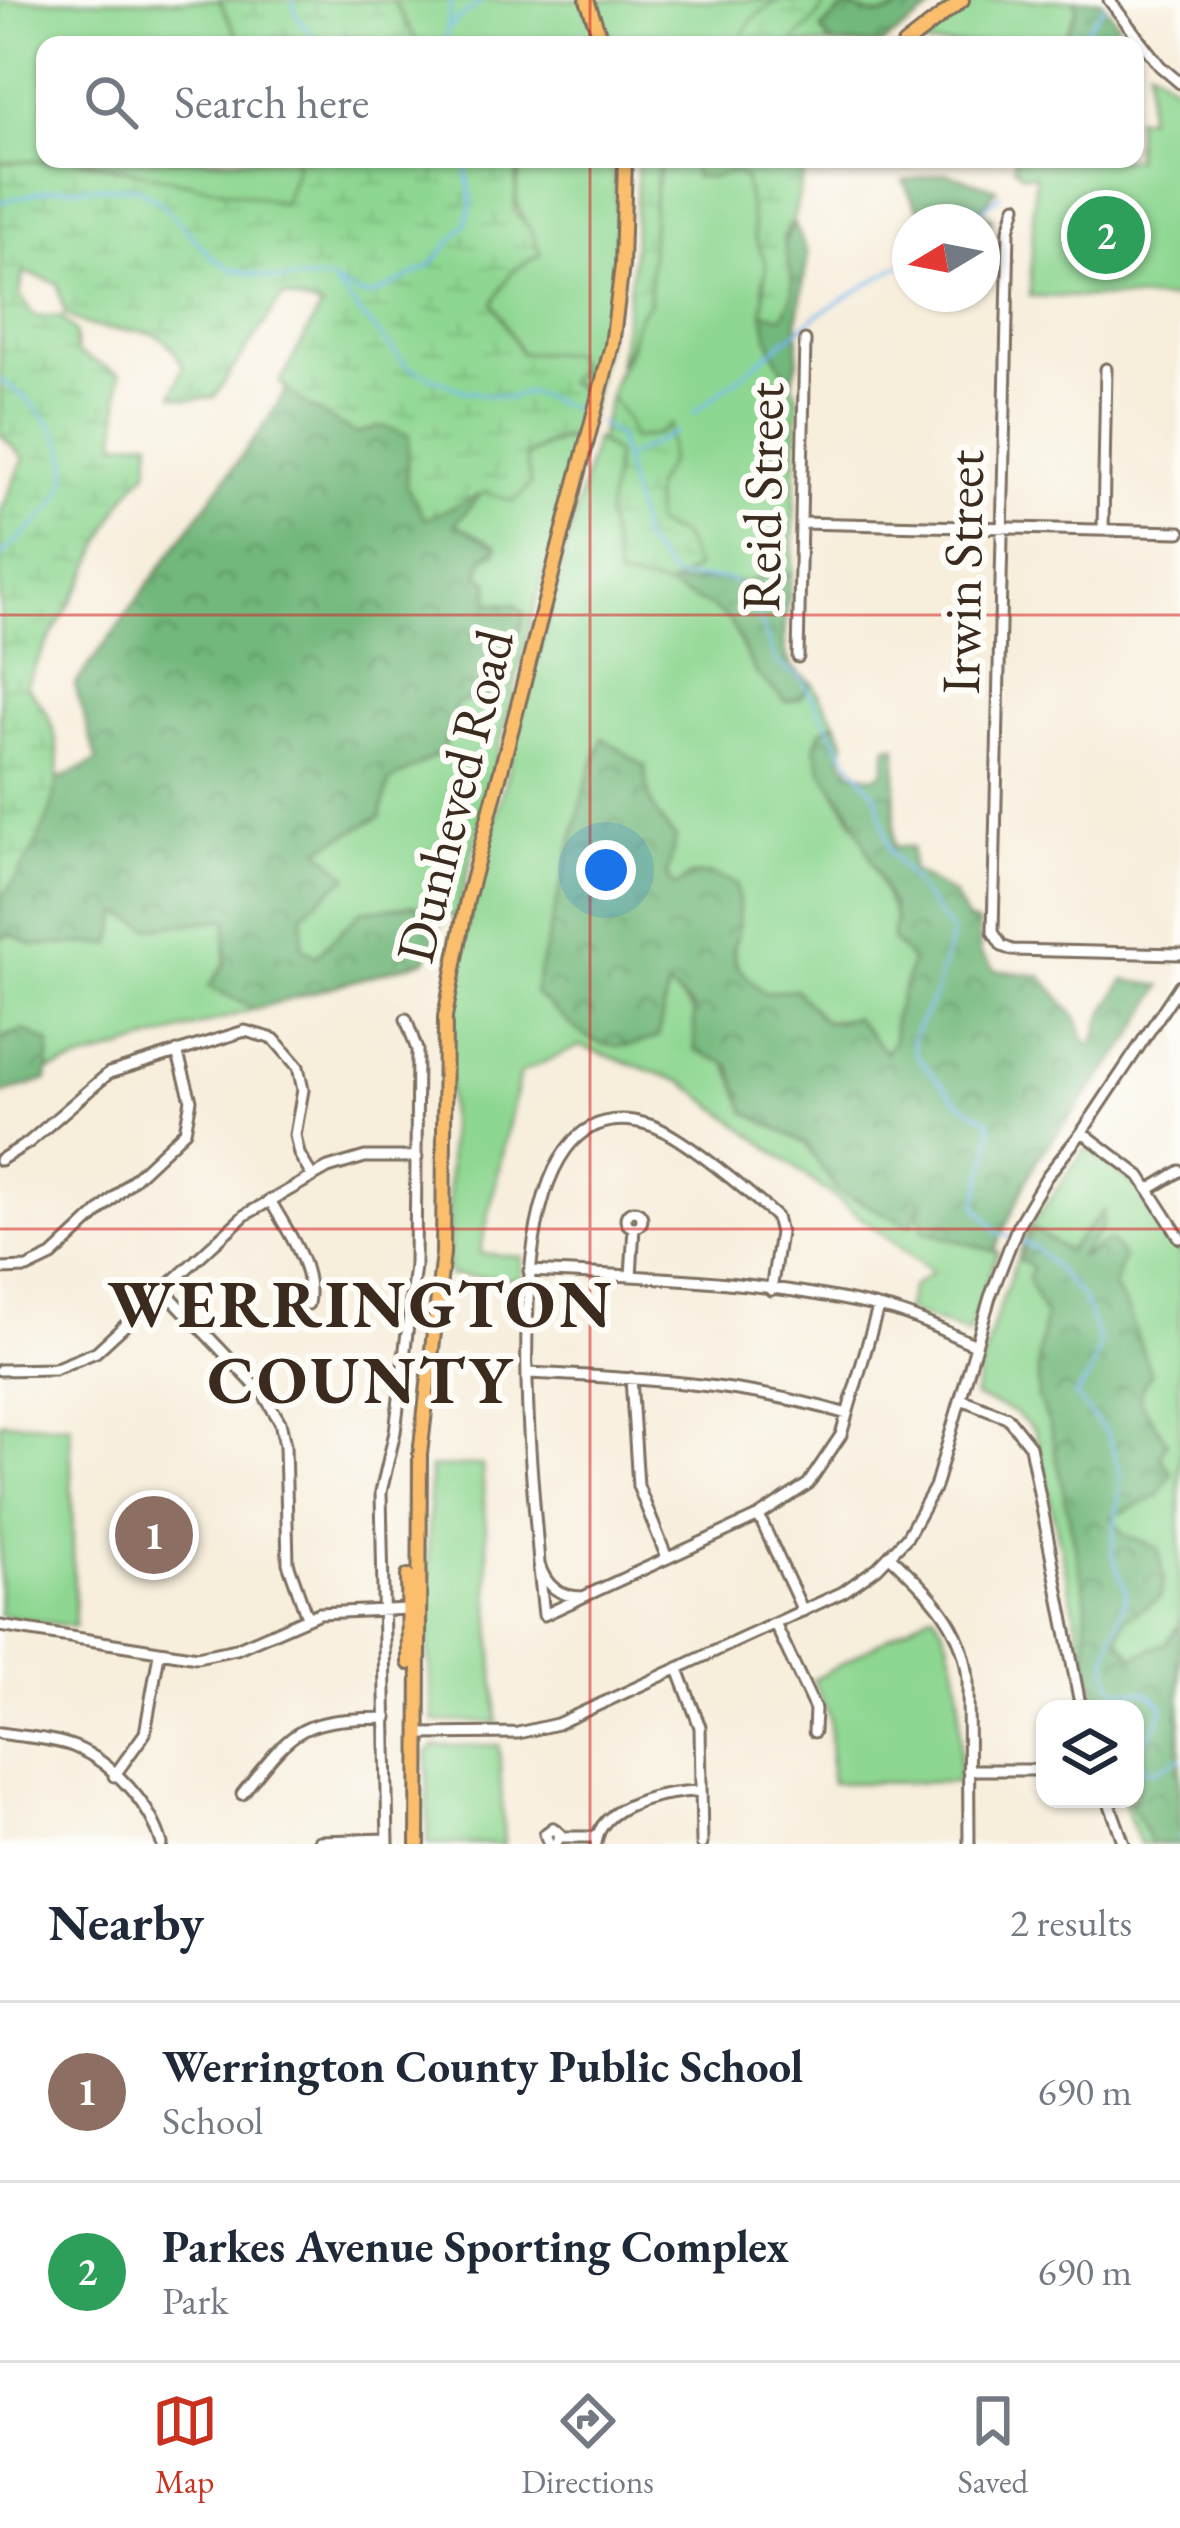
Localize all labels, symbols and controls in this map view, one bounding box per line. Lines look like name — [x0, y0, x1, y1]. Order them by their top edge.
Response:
search box — [36, 36, 1144, 168]
icon: search — [78, 69, 144, 135]
text: Search here — [174, 73, 369, 131]
pin: 2 — [1067, 190, 1145, 280]
north arrow — [892, 204, 1000, 312]
street label: Reid Street — [725, 382, 799, 612]
street label: Irwin Street — [925, 449, 999, 695]
street label: Dunheved Road — [379, 622, 529, 970]
your location — [576, 840, 636, 900]
district label: WERRINGTON COUNTY — [107, 1261, 615, 1423]
pin: 1 — [115, 1490, 193, 1580]
map controls — [1036, 1700, 1144, 1808]
button: layers — [1036, 1700, 1144, 1808]
text: Nearby — [48, 1889, 204, 1955]
text: 2 results — [1010, 1897, 1132, 1948]
text: Werrington County Public School — [162, 2037, 803, 2095]
text: 1 — [77, 2066, 97, 2117]
text: 690 m — [1038, 2066, 1132, 2117]
text: School — [162, 2095, 263, 2146]
text: Parkes Avenue Sporting Complex — [162, 2217, 789, 2275]
text: 2 — [77, 2246, 97, 2297]
text: 690 m — [1038, 2246, 1132, 2297]
text: Park — [162, 2275, 228, 2326]
tab: Map — [152, 2388, 218, 2503]
tab: Directions — [521, 2388, 654, 2503]
tab: Saved — [958, 2388, 1028, 2503]

